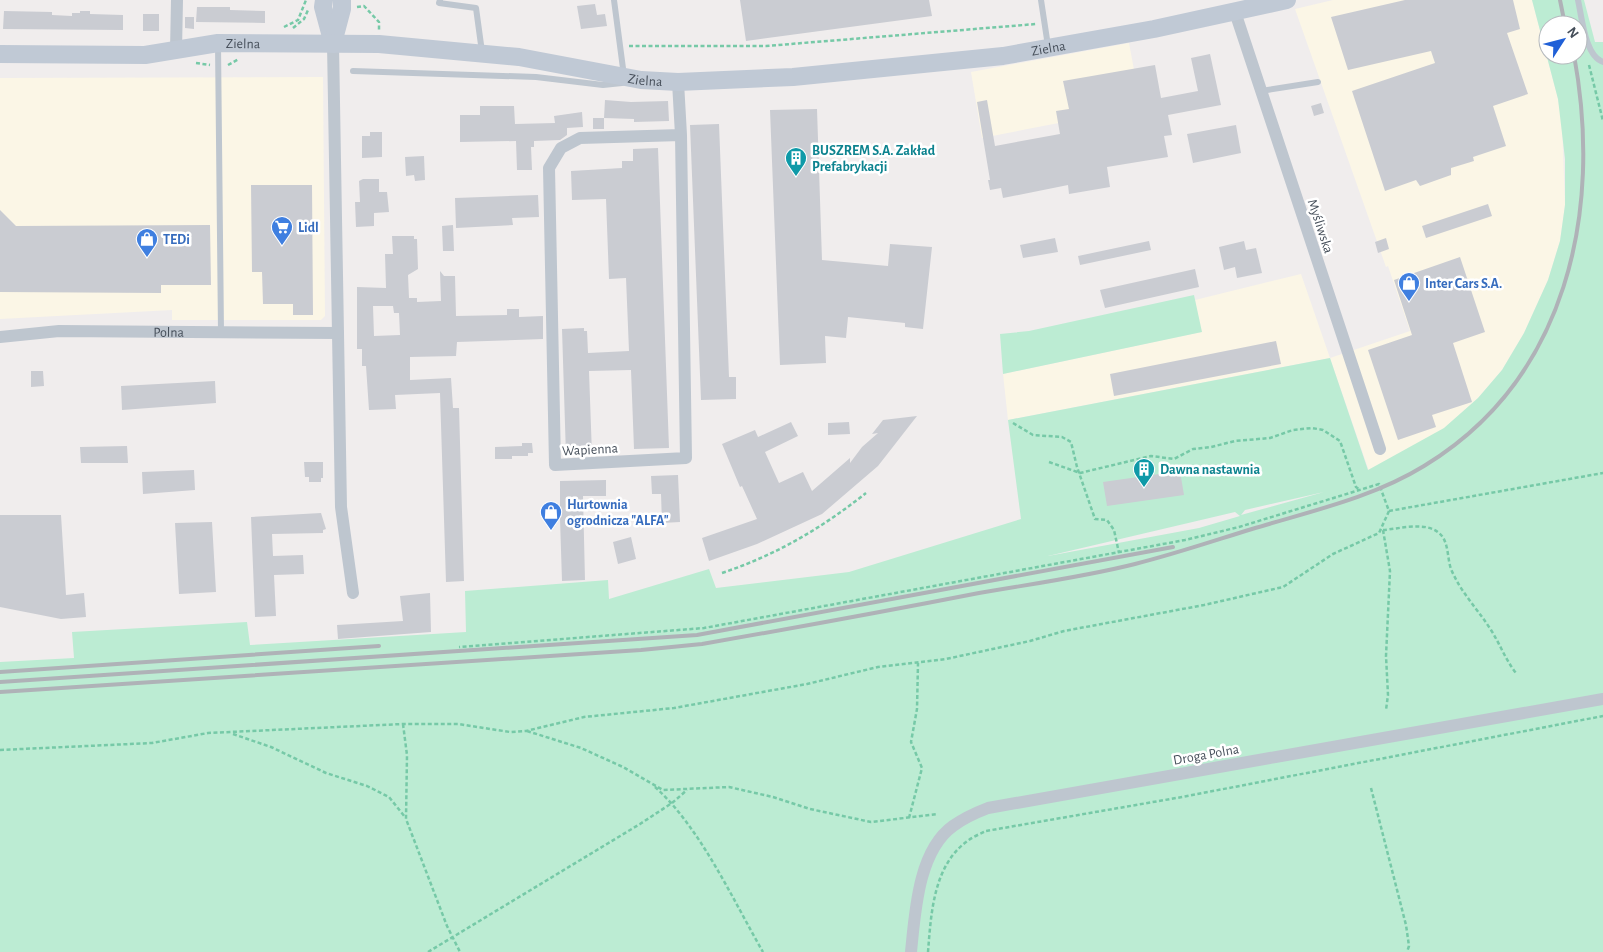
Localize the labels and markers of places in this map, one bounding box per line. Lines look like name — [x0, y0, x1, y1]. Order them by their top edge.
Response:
place label: BUSZREM S.A. Zakład Prefabrykacji — [812, 144, 936, 174]
building icon: BUSZREM S.A. Zakład Prefabrykacji — [784, 146, 808, 177]
supermarket icon: Lidl — [270, 215, 294, 246]
place label: Lidl — [298, 221, 319, 235]
shop icon: TEDi — [135, 227, 159, 258]
place label: TEDi — [163, 233, 190, 247]
shop icon: Inter Cars S.A. — [1397, 271, 1421, 302]
place label: Inter Cars S.A. — [1425, 277, 1502, 291]
building icon: Dawna nastawnia — [1132, 457, 1156, 488]
place label: Dawna nastawnia — [1160, 463, 1260, 477]
place label: Hurtownia ogrodnicza "ALFA" — [567, 498, 669, 528]
shop icon: Hurtownia ogrodnicza "ALFA" — [539, 500, 563, 531]

